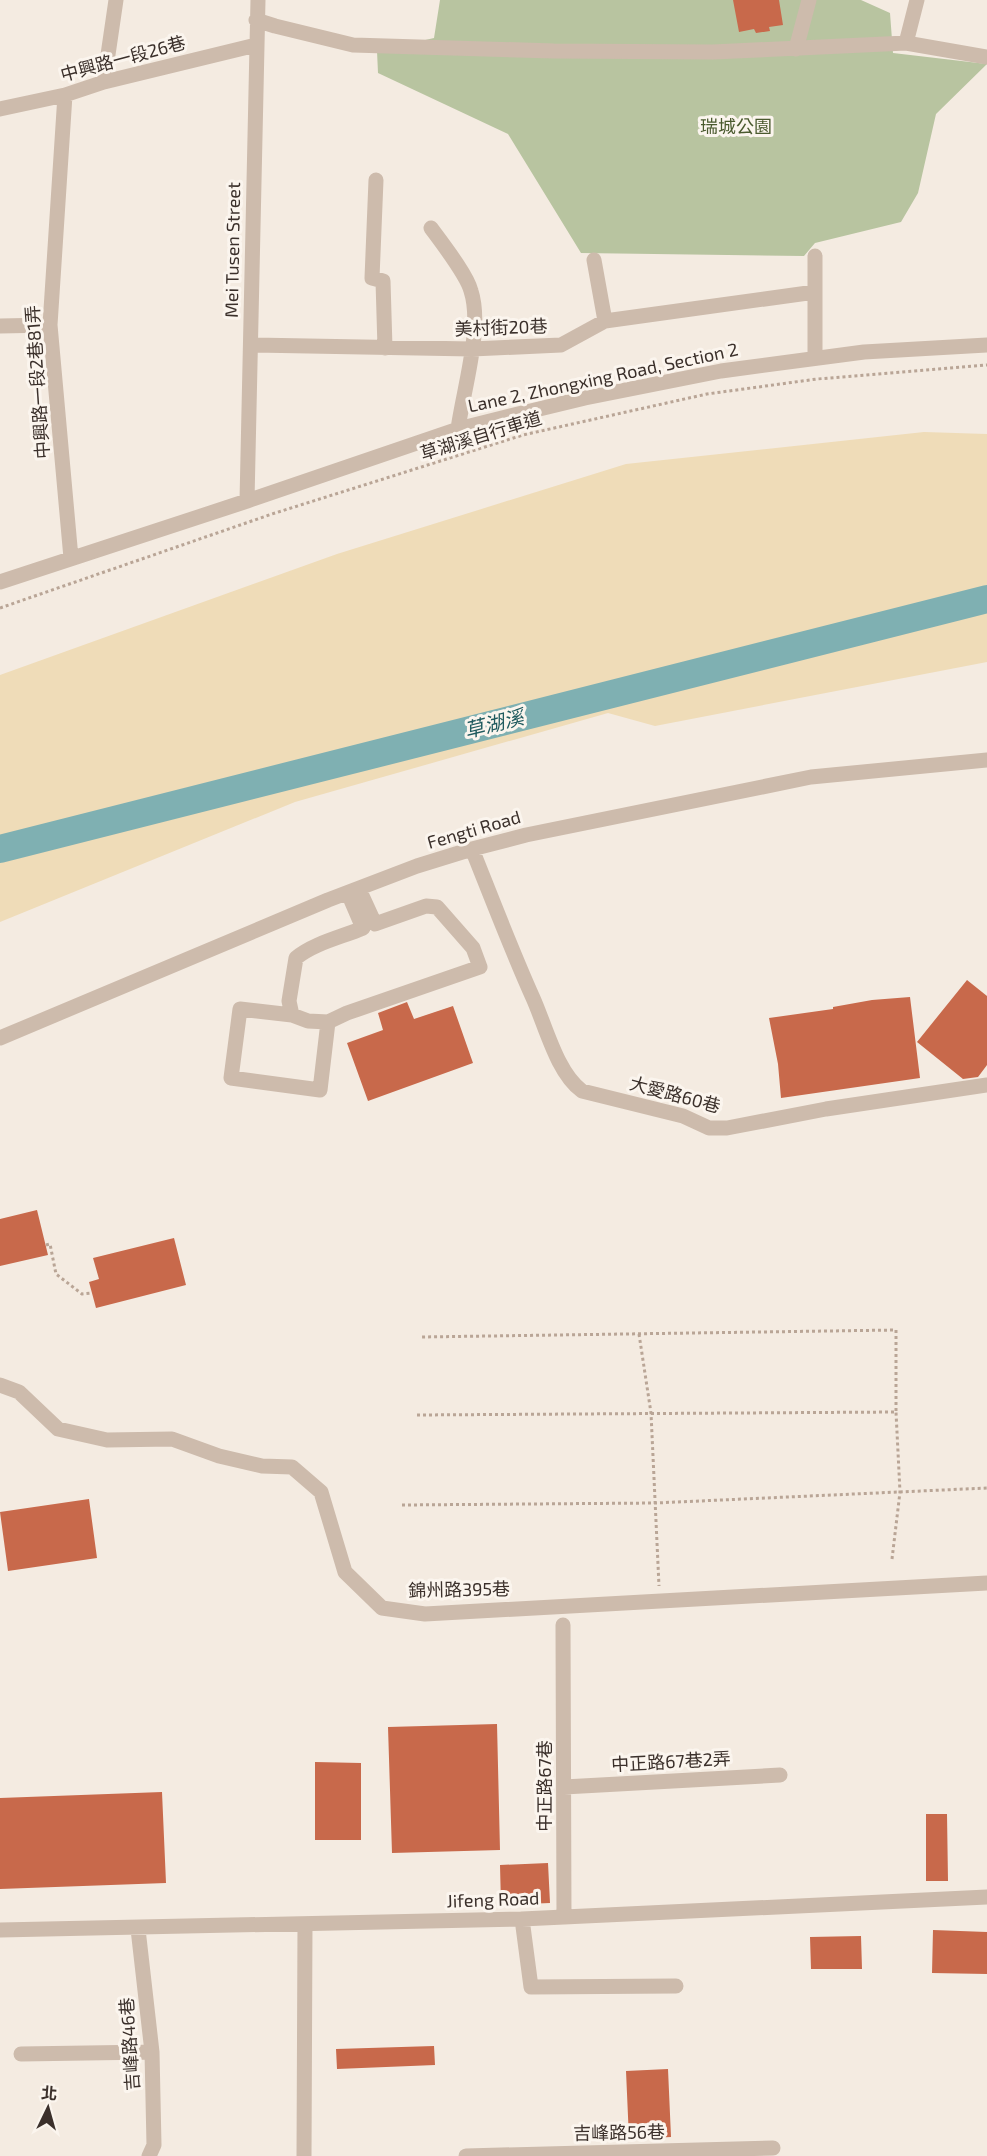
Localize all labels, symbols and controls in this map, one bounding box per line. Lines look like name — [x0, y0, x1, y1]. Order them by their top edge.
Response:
street label: 中興路一段26巷 — [58, 31, 188, 85]
park label: 瑞城公園 — [700, 115, 772, 137]
street label: Mei Tusen Street — [220, 182, 244, 318]
street label: 中興路一段2巷81弄 — [21, 304, 53, 460]
street label: 美村街20巷 — [454, 314, 548, 340]
street label: Lane 2, Zhongxing Road, Section 2 — [466, 338, 740, 416]
street label: 草湖溪自行車道 — [417, 406, 544, 464]
water label: 草湖溪 — [462, 703, 529, 742]
street label: Fengti Road — [424, 805, 523, 853]
street label: 大愛路60巷 — [627, 1071, 723, 1117]
street label: 錦州路395巷 — [408, 1577, 510, 1601]
street label: 中正路67巷 — [533, 1740, 555, 1832]
street label: 中正路67巷2弄 — [611, 1747, 731, 1775]
street label: Jifeng Road — [446, 1886, 540, 1912]
street label: 吉峰路46巷 — [115, 1997, 143, 2091]
north arrow — [18, 2078, 78, 2138]
text: 北 — [41, 2082, 58, 2103]
street label: 吉峰路56巷 — [573, 2120, 665, 2144]

